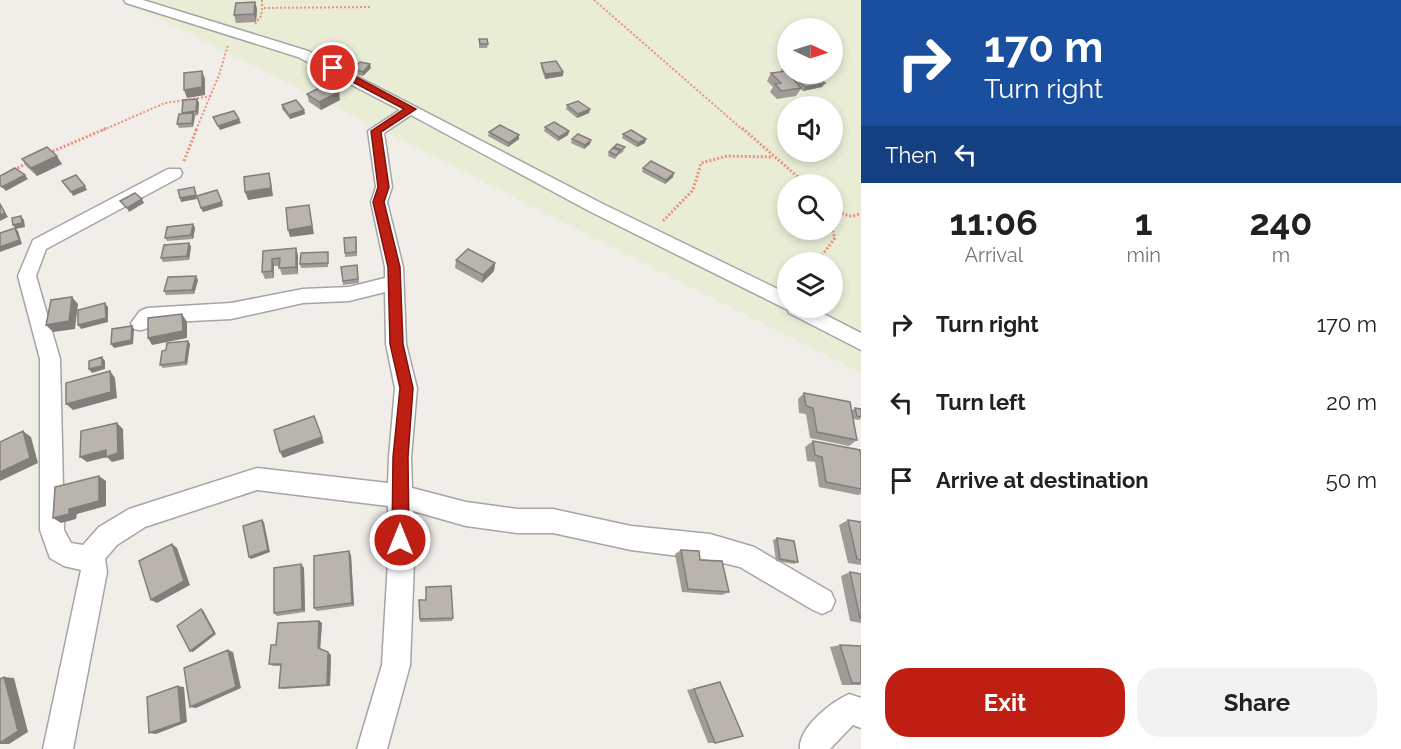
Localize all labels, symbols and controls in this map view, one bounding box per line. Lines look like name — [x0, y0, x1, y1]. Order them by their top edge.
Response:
north arrow — [777, 18, 843, 84]
map controls — [777, 18, 843, 318]
text: 170 m — [984, 23, 1103, 72]
icon: right — [885, 24, 963, 102]
pin — [307, 42, 358, 93]
icon: arrive — [316, 51, 349, 84]
text: Turn right — [984, 73, 1103, 104]
button: sound — [777, 96, 843, 162]
icon: left — [949, 138, 982, 171]
text: Then — [885, 142, 937, 168]
button: search — [777, 174, 843, 240]
text: 11:06 — [950, 201, 1038, 243]
text: 1 — [1135, 201, 1153, 243]
text: 240 — [1249, 201, 1312, 243]
text: Arrival — [964, 243, 1023, 267]
text: min — [1127, 243, 1161, 267]
text: m — [1272, 243, 1290, 267]
button: layers — [777, 252, 843, 318]
icon: right — [885, 308, 918, 341]
text: Turn right — [936, 311, 1039, 337]
text: 170 m — [1317, 311, 1377, 337]
icon: left — [885, 386, 918, 419]
text: Turn left — [936, 389, 1026, 415]
text: 20 m — [1326, 389, 1377, 415]
icon: arrive — [885, 464, 918, 497]
text: Arrive at destination — [936, 467, 1149, 493]
text: 50 m — [1326, 467, 1377, 493]
position arrow — [368, 508, 432, 572]
button: Exit — [885, 668, 1125, 737]
button: Share — [1137, 668, 1377, 737]

